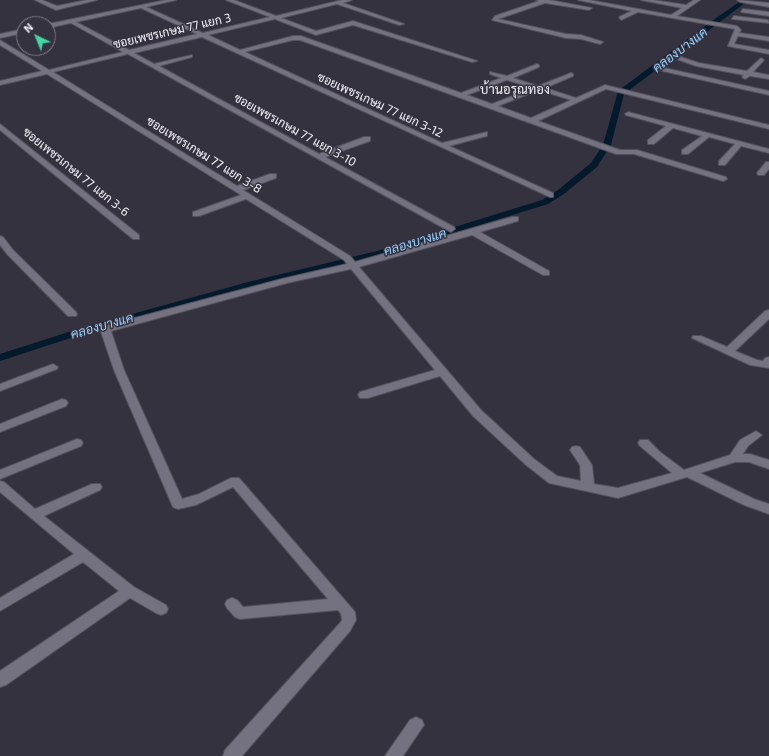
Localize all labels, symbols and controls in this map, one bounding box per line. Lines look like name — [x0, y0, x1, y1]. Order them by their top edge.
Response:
street label: ซอยเพชรเกษม 77 แยก 3 — [112, 10, 232, 52]
north arrow — [16, 16, 56, 56]
text: N — [21, 20, 35, 35]
water label: คลองบางแค — [649, 24, 711, 76]
street label: ซอยเพชรเกษม 77 แยก 3-12 — [315, 70, 445, 140]
district label: บ้านอรุณทอง — [480, 82, 550, 98]
street label: ซอยเพชรเกษม 77 แยก 3-10 — [231, 90, 359, 170]
street label: ซอยเพชรเกษม 77 แยก 3-8 — [144, 114, 264, 196]
street label: ซอยเพชรเกษม 77 แยก 3-6 — [20, 125, 132, 219]
water label: คลองบางแค — [382, 225, 448, 259]
water label: คลองบางแค — [69, 310, 135, 342]

